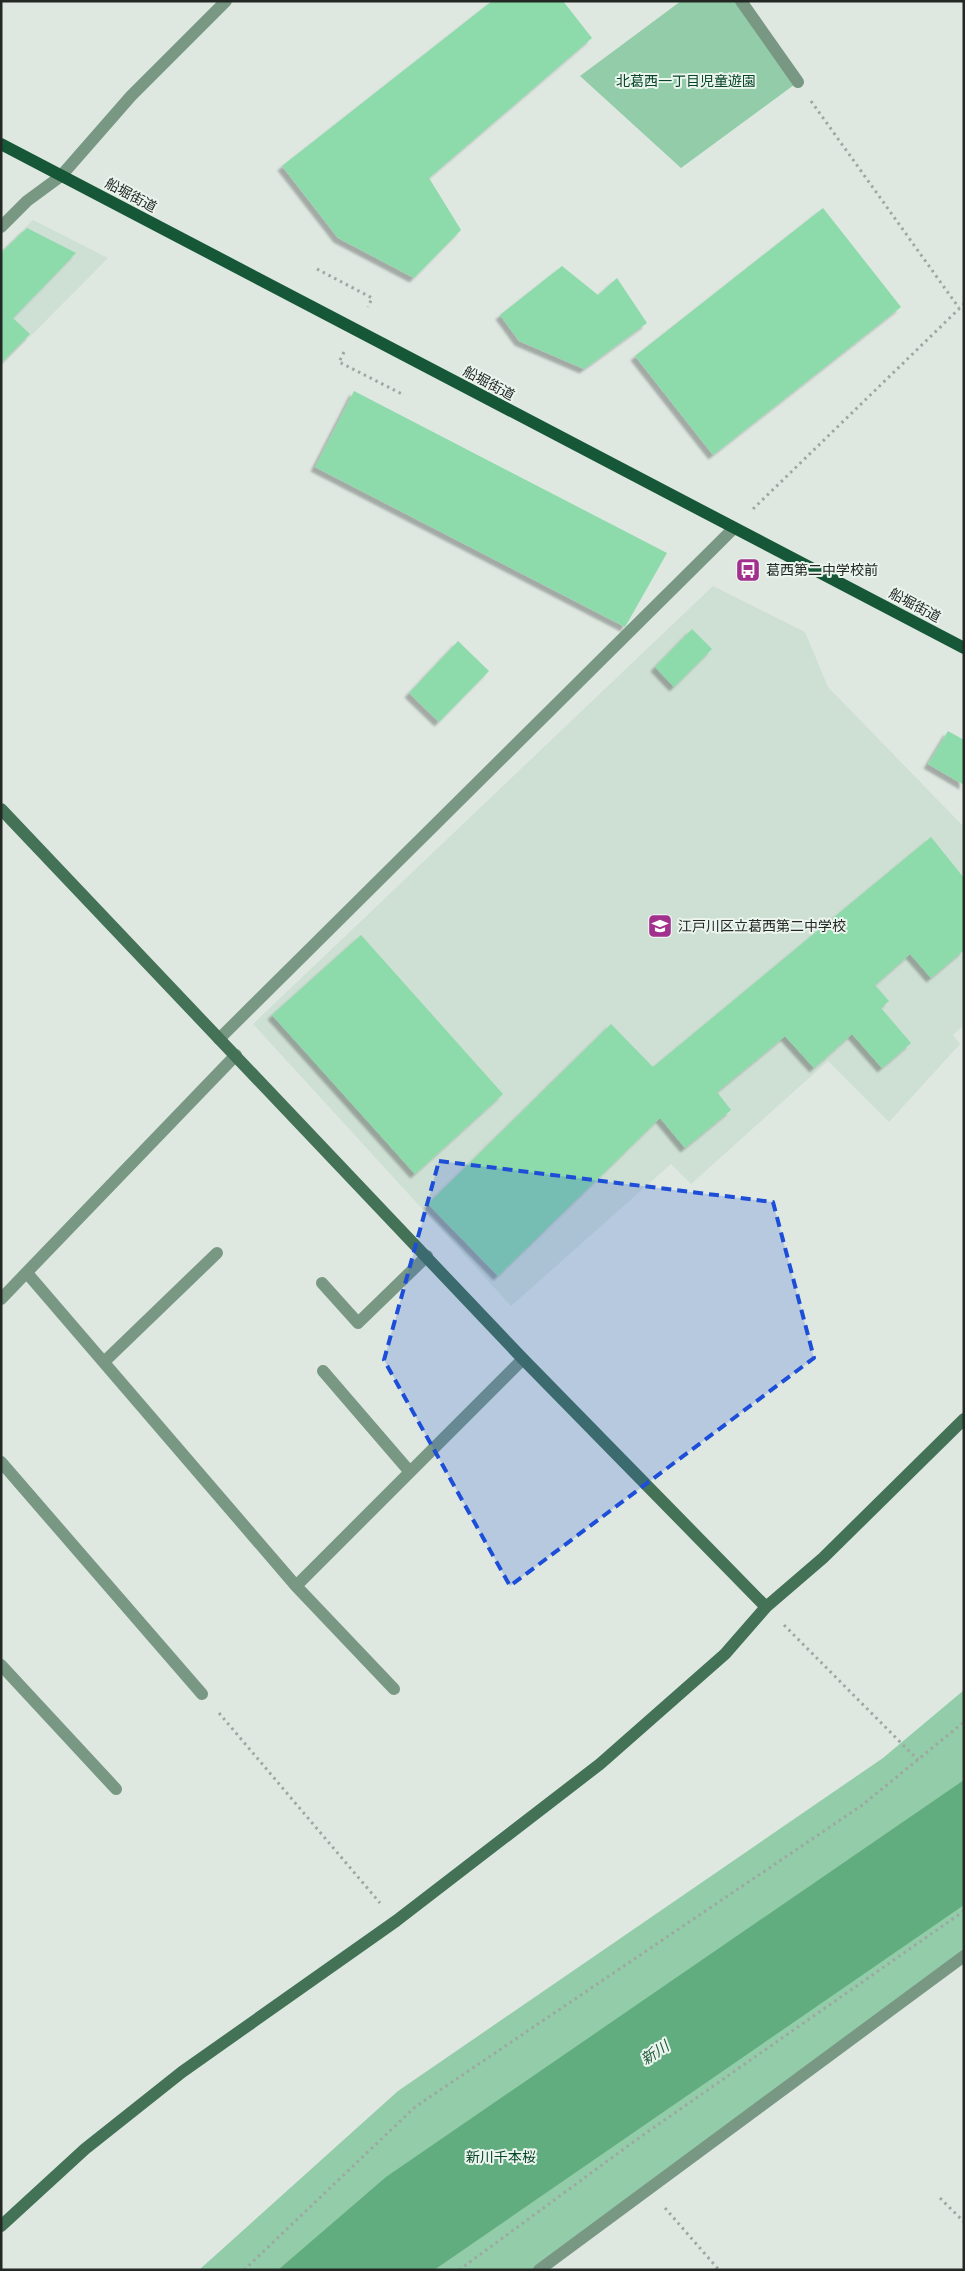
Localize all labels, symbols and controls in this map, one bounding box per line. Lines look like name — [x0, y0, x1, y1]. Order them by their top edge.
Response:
park label: 北葛西一丁目児童遊園 — [616, 73, 756, 89]
street label: 船堀街道 — [103, 175, 159, 215]
street label: 船堀街道 — [461, 363, 517, 403]
bus stop icon: 葛西第二中学校前 — [735, 557, 761, 583]
place label: 葛西第二中学校前 — [766, 562, 878, 578]
street label: 船堀街道 — [887, 585, 943, 625]
school or university icon: 江戸川区立葛西第二中学校 — [647, 913, 673, 939]
place label: 江戸川区立葛西第二中学校 — [678, 918, 846, 934]
water label: 新川 — [638, 2036, 674, 2069]
park label: 新川千本桜 — [466, 2149, 536, 2165]

